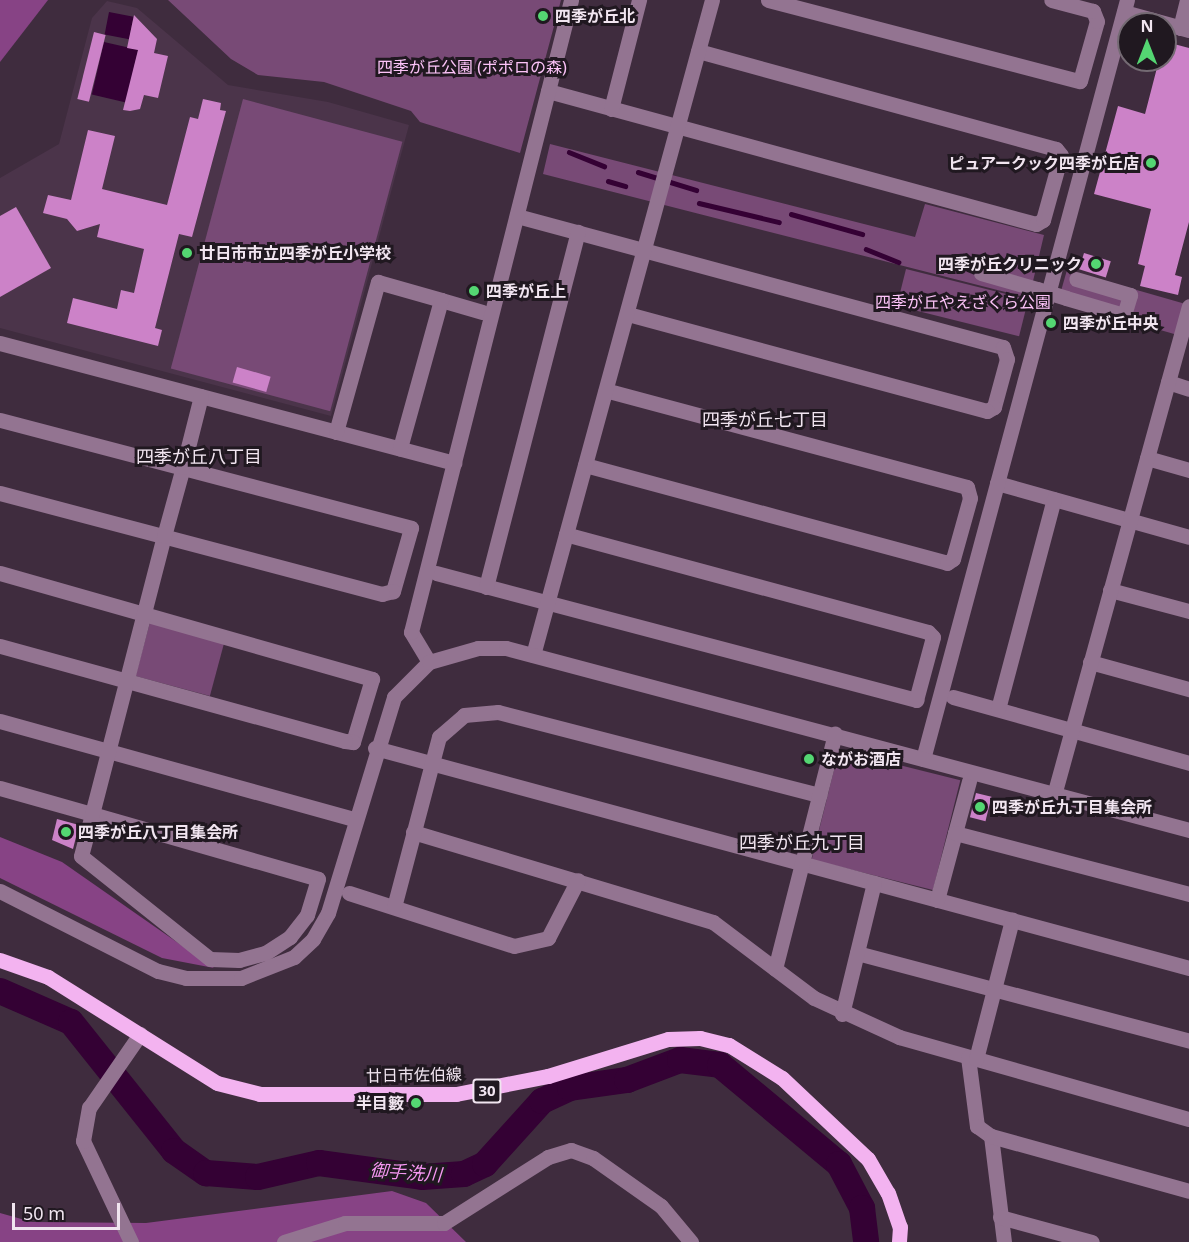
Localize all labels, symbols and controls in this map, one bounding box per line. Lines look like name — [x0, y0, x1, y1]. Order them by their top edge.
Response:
place label: 四季が丘北 — [555, 6, 635, 26]
marker: 四季が丘北 — [536, 9, 550, 23]
north arrow — [1117, 12, 1177, 72]
text: N — [1140, 15, 1154, 37]
park label: 四季が丘公園 (ポポロの森) — [377, 57, 567, 77]
place label: ピュアークック四季が丘店 — [948, 153, 1139, 173]
marker: ピュアークック四季が丘店 — [1144, 156, 1158, 170]
place label: 廿日市市立四季が丘小学校 — [199, 243, 391, 263]
marker: 廿日市市立四季が丘小学校 — [180, 246, 194, 260]
place label: 四季が丘クリニック — [938, 254, 1082, 274]
marker: 四季が丘クリニック — [1087, 255, 1105, 273]
place label: 四季が丘上 — [486, 281, 566, 301]
marker: 四季が丘上 — [467, 284, 481, 298]
park label: 四季が丘やえざくら公園 — [875, 292, 1051, 312]
place label: 四季が丘中央 — [1063, 313, 1159, 333]
marker: 四季が丘中央 — [1044, 316, 1058, 330]
district label: 四季が丘七丁目 — [702, 408, 828, 430]
district label: 四季が丘八丁目 — [136, 445, 262, 467]
place label: ながお酒店 — [821, 749, 901, 769]
marker: ながお酒店 — [802, 752, 816, 766]
place label: 四季が丘九丁目集会所 — [992, 797, 1152, 817]
marker: 四季が丘九丁目集会所 — [973, 800, 987, 814]
place label: 四季が丘八丁目集会所 — [78, 822, 238, 842]
marker: 四季が丘八丁目集会所 — [59, 825, 73, 839]
district label: 四季が丘九丁目 — [739, 831, 865, 853]
street label: 廿日市佐伯線 — [366, 1065, 462, 1085]
road number: 30 — [472, 1079, 502, 1103]
place label: 半目籔 — [356, 1093, 404, 1113]
marker: 半目籔 — [409, 1096, 423, 1110]
water label: 御手洗川 — [369, 1159, 443, 1185]
scale bar — [15, 1191, 123, 1229]
text: 50 m — [23, 1201, 65, 1225]

